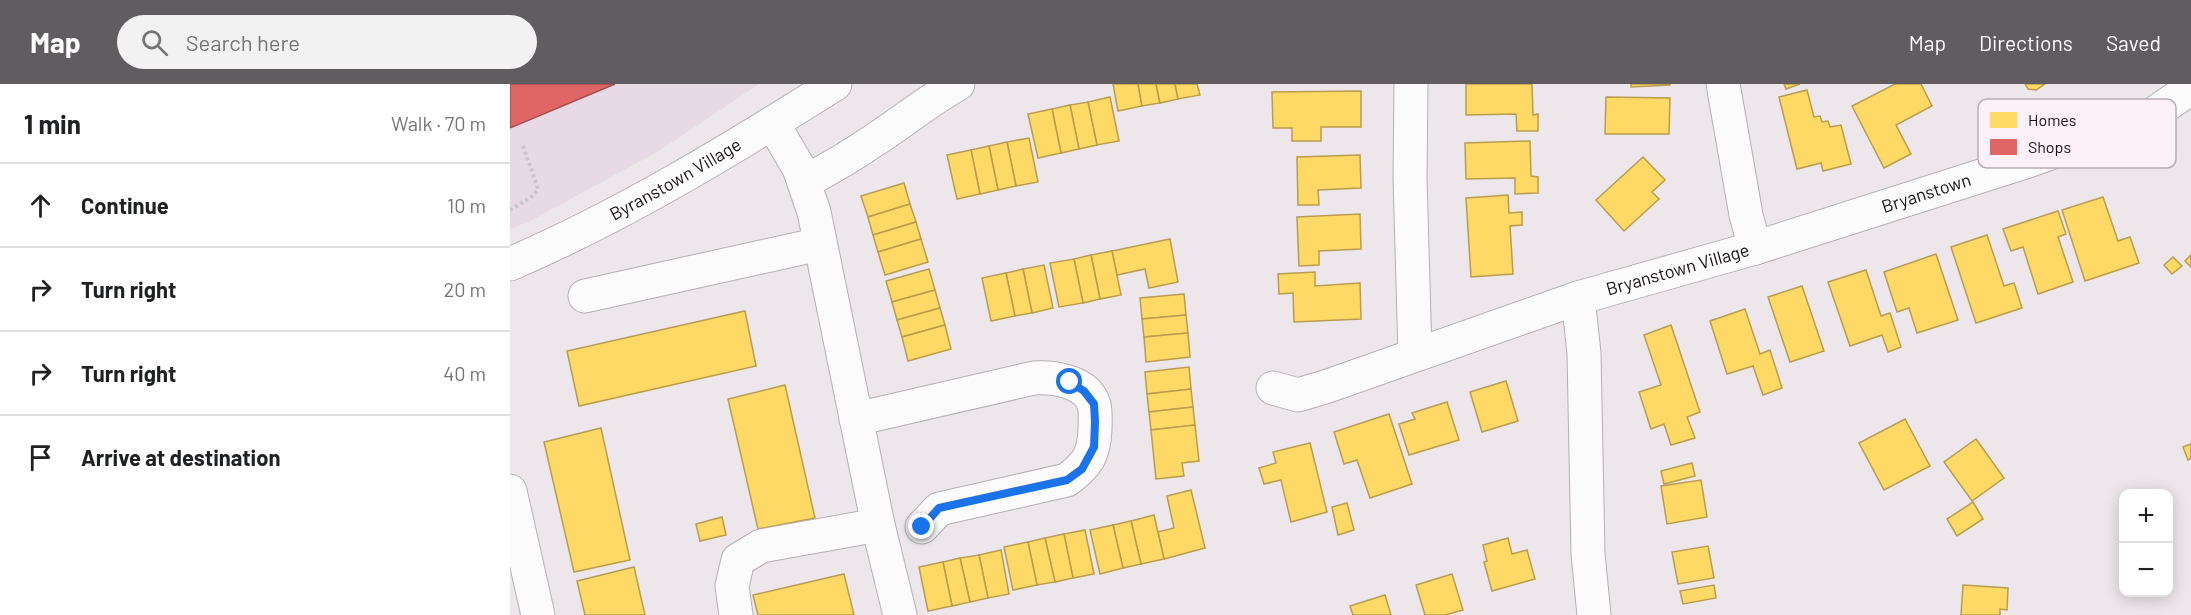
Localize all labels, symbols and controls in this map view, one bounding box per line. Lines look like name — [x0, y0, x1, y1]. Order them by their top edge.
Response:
search box — [117, 15, 537, 69]
text: Map — [30, 25, 81, 59]
icon: search — [138, 26, 171, 59]
text: Search here — [186, 29, 300, 55]
text: Map — [1909, 30, 1946, 55]
text: Directions — [1979, 30, 2073, 55]
text: Saved — [2106, 30, 2161, 55]
legend — [1978, 99, 2176, 168]
text: 1 min — [24, 108, 81, 139]
text: Homes — [2028, 110, 2076, 129]
text: Walk · 70 m — [391, 111, 486, 135]
street label: Byranstown Village — [606, 133, 745, 225]
text: Shops — [2028, 137, 2071, 156]
street label: Bryanstown — [1879, 168, 1973, 217]
icon: ahead — [24, 189, 57, 222]
text: Continue — [81, 192, 169, 218]
text: 10 m — [447, 193, 486, 217]
street label: Bryanstown Village — [1603, 238, 1752, 300]
icon: right — [24, 273, 57, 306]
text: Turn right — [81, 276, 176, 302]
text: 20 m — [443, 277, 486, 301]
icon: right — [24, 357, 57, 390]
text: Turn right — [81, 360, 176, 386]
text: 40 m — [443, 361, 486, 385]
route start — [1056, 368, 1082, 394]
icon: arrive — [24, 441, 57, 474]
text: Arrive at destination — [81, 444, 280, 470]
map controls — [2119, 489, 2173, 597]
button: + — [2119, 489, 2173, 543]
route end — [908, 513, 934, 539]
button: − — [2119, 543, 2173, 597]

